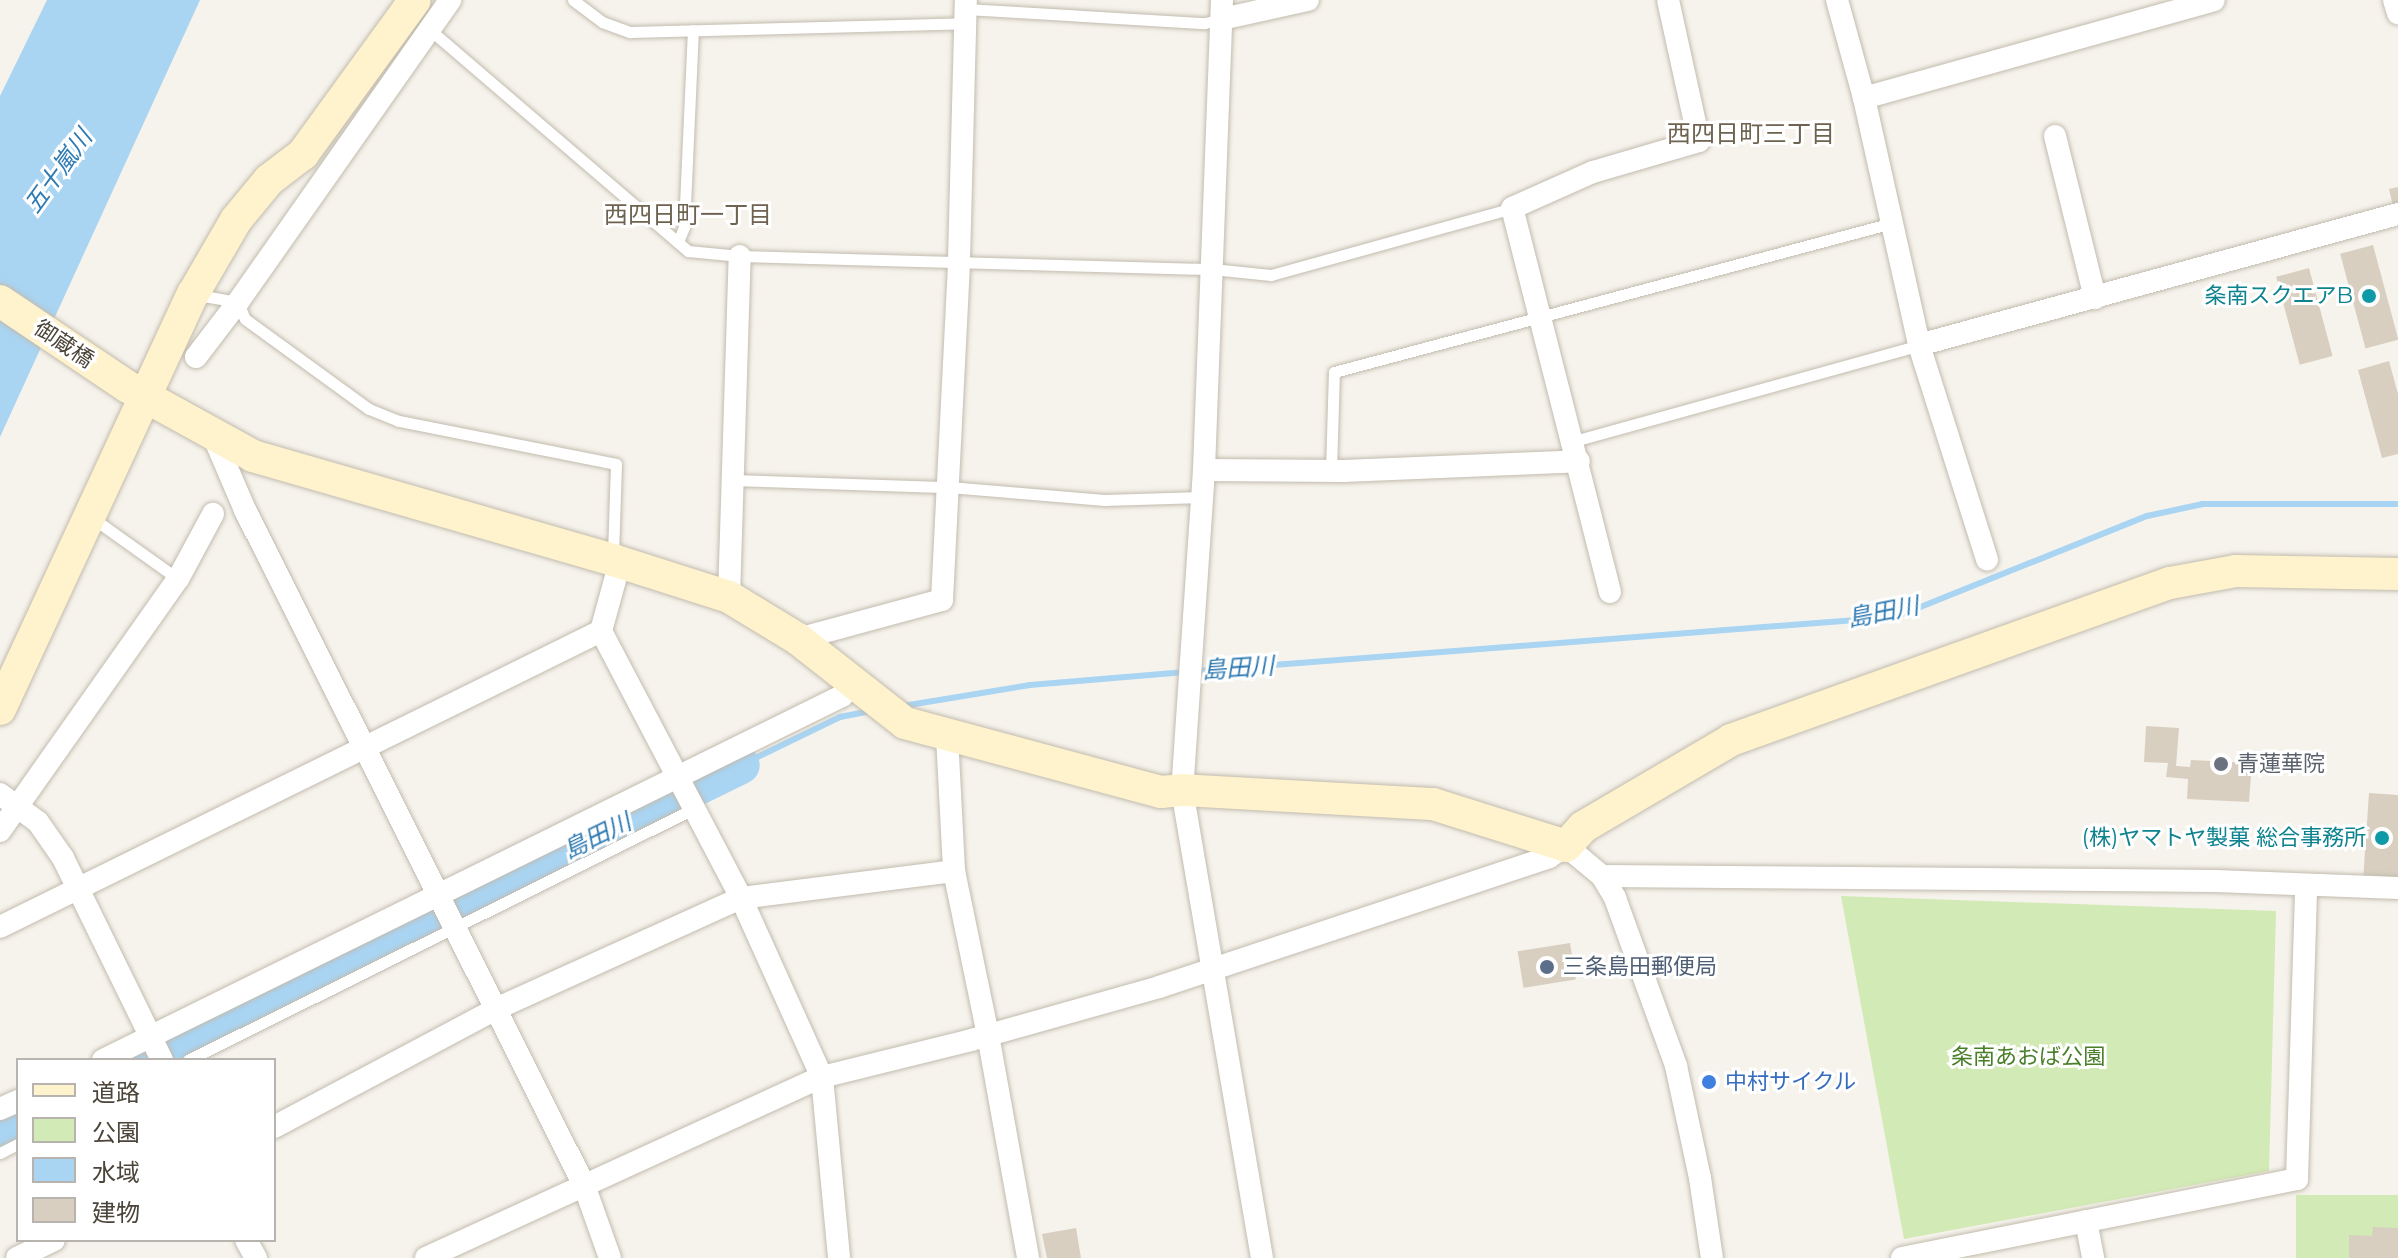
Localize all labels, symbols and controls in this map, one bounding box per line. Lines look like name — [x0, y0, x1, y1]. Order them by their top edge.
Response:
district label: 西四日町三丁目 — [1667, 120, 1835, 148]
water label: 五十嵐川 — [18, 124, 98, 218]
district label: 西四日町一丁目 — [604, 201, 772, 229]
place label: 条南スクエアB — [2204, 283, 2353, 309]
marker: 条南スクエアB — [2360, 287, 2378, 305]
street label: 御蔵橋 — [29, 315, 99, 373]
water label: 島田川 — [1845, 591, 1921, 633]
water label: 島田川 — [1201, 651, 1275, 685]
place label: 青蓮華院 — [2237, 751, 2325, 777]
marker: 青蓮華院 — [2212, 755, 2230, 773]
water label: 島田川 — [558, 807, 636, 865]
place label: (株)ヤマトヤ製菓 総合事務所 — [2082, 825, 2366, 851]
marker: (株)ヤマトヤ製菓 総合事務所 — [2373, 829, 2391, 847]
place label: 三条島田郵便局 — [1563, 954, 1717, 980]
marker: 三条島田郵便局 — [1538, 958, 1556, 976]
park label: 条南あおば公園 — [1951, 1044, 2105, 1070]
legend — [16, 1058, 276, 1242]
place label: 中村サイクル — [1725, 1069, 1857, 1095]
marker: 中村サイクル — [1700, 1073, 1718, 1091]
text: 道路 — [92, 1078, 140, 1107]
text: 公園 — [92, 1118, 140, 1147]
text: 水域 — [92, 1158, 140, 1187]
text: 建物 — [92, 1198, 140, 1227]

